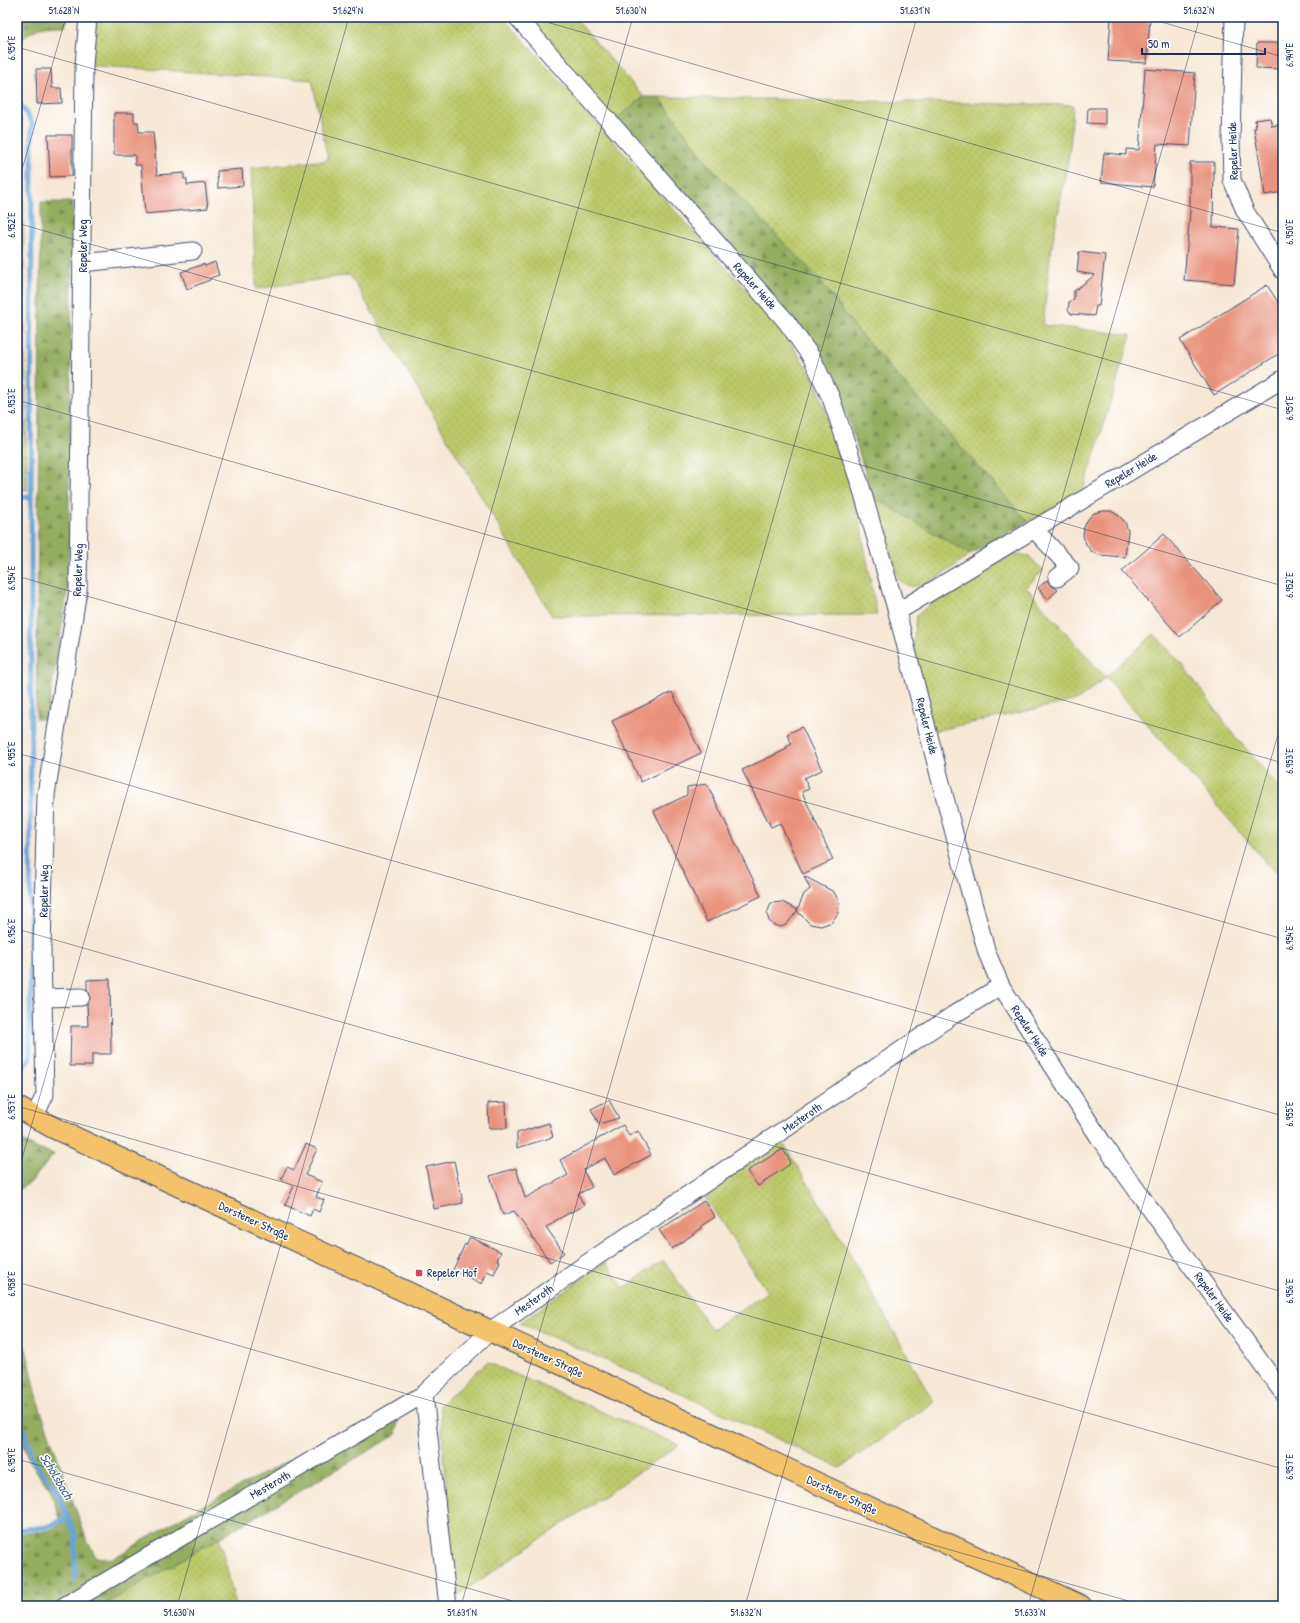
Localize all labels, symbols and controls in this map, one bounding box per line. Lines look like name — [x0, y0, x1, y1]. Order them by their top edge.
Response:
text: 51.628°N — [49, 4, 79, 17]
text: 51.629°N — [333, 4, 363, 17]
text: 51.630°N — [616, 4, 646, 17]
text: 51.631°N — [900, 4, 930, 17]
text: 51.632°N — [1184, 4, 1214, 17]
scale bar — [1142, 30, 1265, 56]
text: 6.951°E — [5, 35, 18, 60]
text: 50 m — [1148, 35, 1169, 52]
text: 6.949°E — [1283, 42, 1296, 67]
street label: Repeler Heide — [1223, 122, 1242, 180]
text: 6.952°E — [5, 212, 18, 238]
text: 6.950°E — [1283, 219, 1296, 245]
street label: Repeler Weg — [74, 220, 91, 273]
street label: Repeler Heide — [730, 258, 781, 313]
text: 6.953°E — [5, 388, 18, 414]
text: 6.951°E — [1283, 395, 1296, 420]
street label: Repeler Heide — [1101, 447, 1160, 492]
street label: Repeler Weg — [68, 543, 87, 597]
text: 6.954°E — [5, 565, 18, 590]
text: 6.952°E — [1283, 572, 1296, 598]
street label: Repeler Heide — [912, 696, 943, 756]
text: 6.955°E — [5, 741, 18, 767]
text: 6.953°E — [1283, 748, 1296, 774]
street label: Repeler Weg — [35, 864, 52, 918]
text: 6.956°E — [5, 918, 18, 943]
text: 6.954°E — [1283, 925, 1296, 950]
street label: Repeler Heide — [1007, 1002, 1053, 1060]
text: 6.957°E — [5, 1094, 18, 1120]
street label: Mesteroth — [779, 1098, 825, 1137]
text: 6.955°E — [1283, 1101, 1296, 1127]
street label: Dorstener Straße — [216, 1197, 293, 1244]
place label: Repeler Hof — [427, 1264, 478, 1281]
marker: Repeler Hof — [414, 1268, 424, 1278]
street label: Repeler Heide — [1190, 1268, 1238, 1325]
text: 6.958°E — [5, 1271, 18, 1297]
text: 6.956°E — [1283, 1278, 1296, 1303]
street label: Mesteroth — [511, 1280, 557, 1319]
street label: Dorstener Straße — [510, 1334, 587, 1381]
text: 6.959°E — [5, 1447, 18, 1472]
water label: Schölsbach — [36, 1449, 79, 1504]
text: 6.957°E — [1283, 1454, 1296, 1480]
street label: Mesteroth — [246, 1466, 293, 1503]
street label: Dorstener Straße — [804, 1471, 881, 1518]
text: 51.630°N — [164, 1606, 194, 1619]
text: 51.631°N — [447, 1606, 477, 1619]
text: 51.632°N — [731, 1606, 761, 1619]
text: 51.633°N — [1015, 1606, 1045, 1619]

